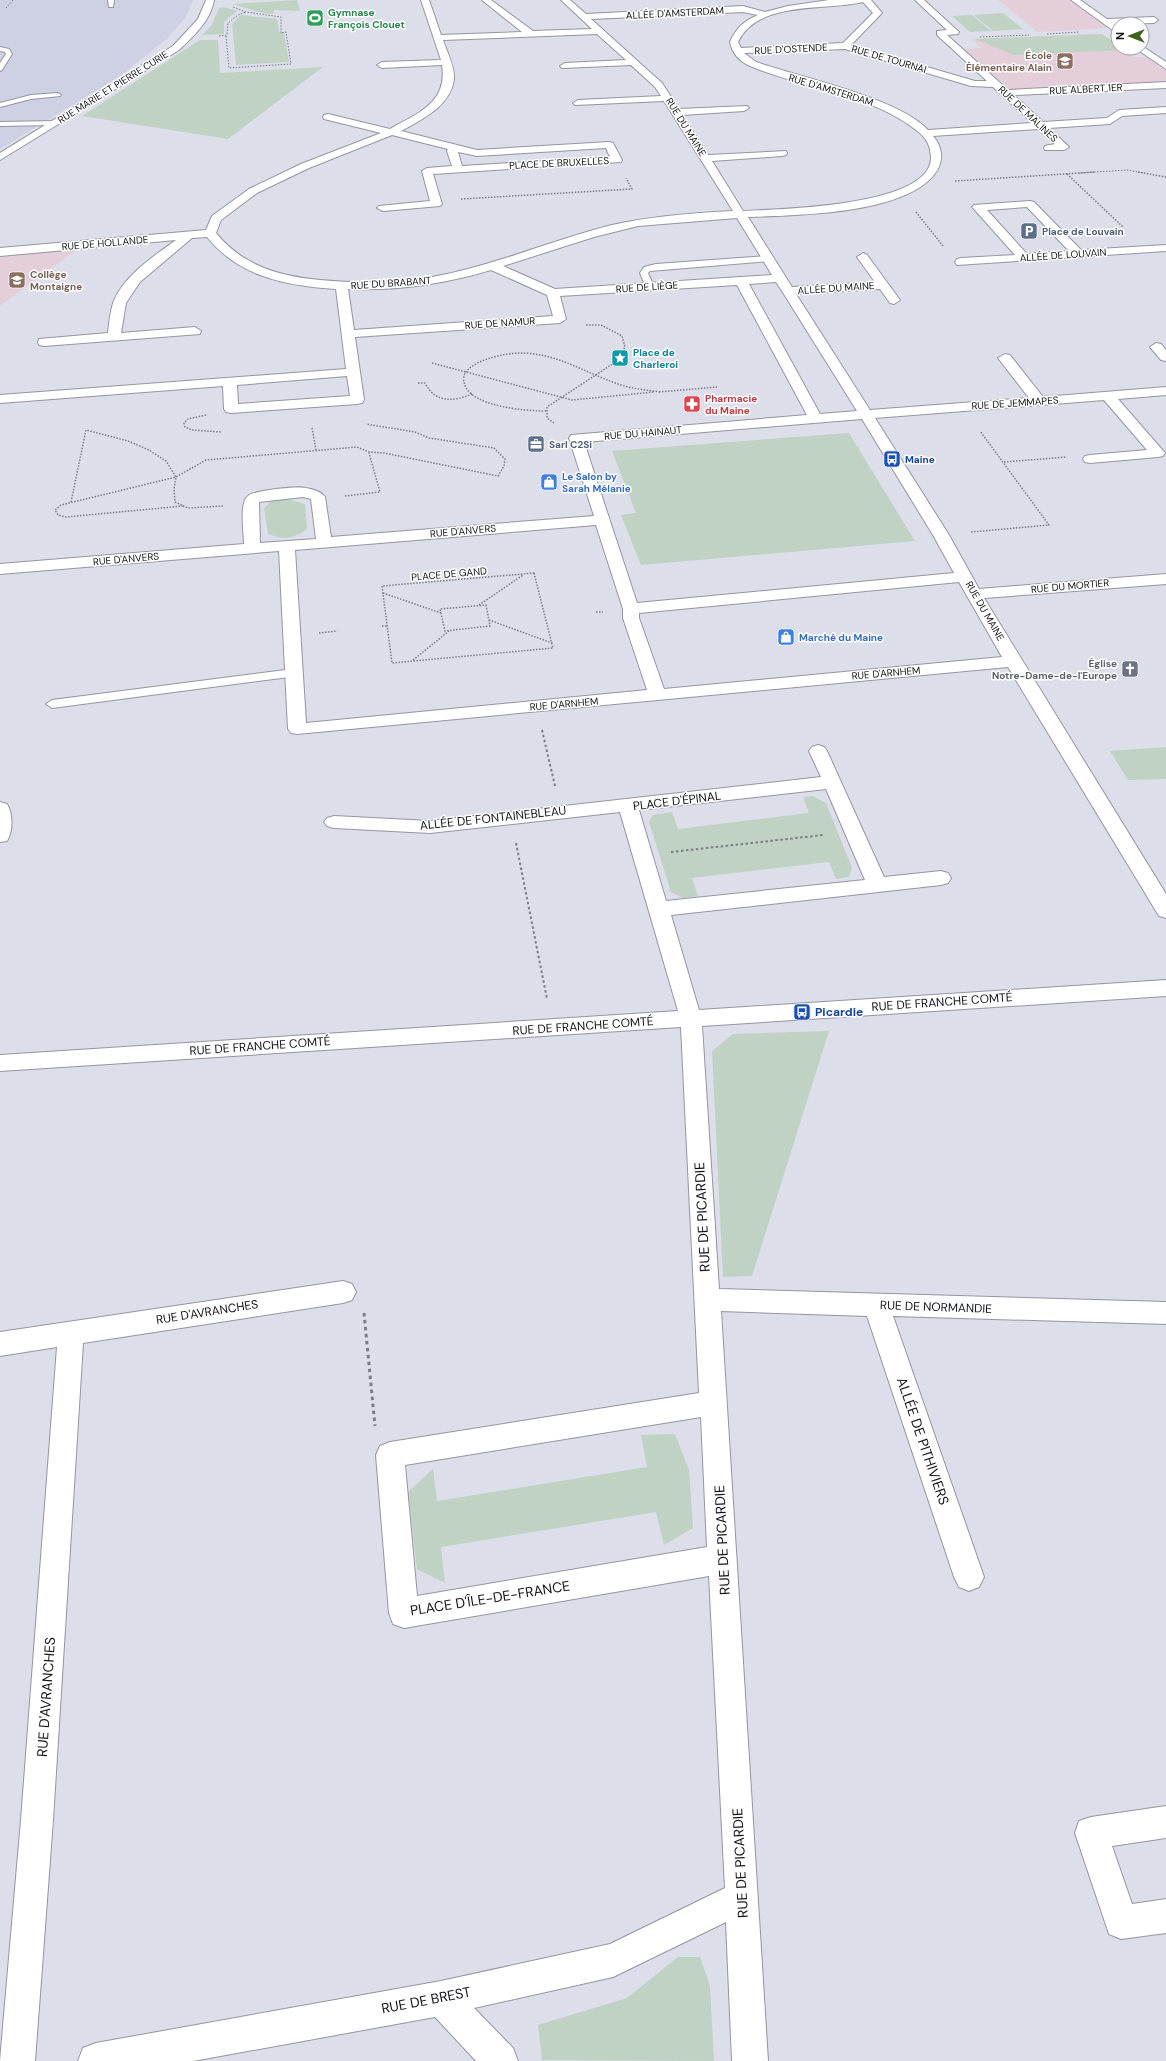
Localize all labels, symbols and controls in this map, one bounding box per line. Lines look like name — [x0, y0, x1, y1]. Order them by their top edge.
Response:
street label: ALLÉE D'AMSTERDAM — [626, 4, 724, 22]
place label: Gymnase François Clouet — [328, 6, 405, 31]
sports icon: Gymnase François Clouet — [305, 8, 325, 28]
north arrow — [1110, 16, 1150, 56]
text: N — [1113, 32, 1127, 40]
street label: RUE D'OSTENDE — [754, 41, 828, 57]
street label: RUE DE TOURNAI — [850, 42, 928, 76]
street label: RUE MARIE ET PIERRE CURIE — [55, 47, 171, 126]
place label: École Élémentaire Alain — [966, 49, 1052, 74]
school or university icon: École Élémentaire Alain — [1055, 51, 1075, 71]
street label: RUE D'AMSTERDAM — [787, 71, 875, 109]
street label: RUE ALBERT 1ER — [1049, 81, 1123, 97]
street label: RUE DE MALINES — [995, 83, 1061, 145]
street label: RUE DU MAINE — [663, 95, 709, 159]
street label: PLACE DE BRUXELLES — [509, 154, 610, 172]
parking icon: Place de Louvain — [1019, 221, 1039, 241]
place label: Place de Louvain — [1042, 225, 1124, 238]
street label: RUE DE HOLLANDE — [61, 233, 149, 253]
street label: ALLÉE DE LOUVAIN — [1019, 245, 1107, 265]
place label: Collège Montaigne — [30, 268, 82, 293]
school or university icon: Collège Montaigne — [7, 270, 27, 290]
street label: RUE DU BRABANT — [350, 274, 432, 292]
street label: RUE DE LIÈGE — [615, 278, 679, 296]
street label: ALLÉE DU MAINE — [797, 279, 875, 297]
street label: RUE DE NAMUR — [464, 314, 536, 332]
place label: Place de Charleroi — [633, 346, 678, 371]
place icon: Place de Charleroi — [610, 348, 630, 368]
place label: Pharmacie du Maine — [705, 392, 757, 417]
street label: RUE DE JEMMAPES — [971, 393, 1059, 413]
pharmacy icon: Pharmacie du Maine — [682, 394, 702, 414]
street label: RUE DU HAINAUT — [604, 423, 683, 443]
office icon: Sarl C2Si — [526, 434, 546, 454]
place label: Sarl C2Si — [549, 438, 592, 451]
bus stop icon: Maine — [882, 449, 902, 469]
place label: Maine — [905, 453, 935, 466]
place label: Le Salon by Sarah Mélanie — [562, 470, 631, 495]
shop icon: Le Salon by Sarah Mélanie — [539, 472, 559, 492]
street label: RUE D'ANVERS — [429, 522, 497, 540]
street label: RUE D'ANVERS — [92, 550, 160, 568]
street label: PLACE DE GAND — [411, 564, 488, 584]
street label: RUE DU MORTIER — [1030, 576, 1110, 596]
street label: RUE DU MAINE — [963, 579, 1008, 643]
shop icon: Marché du Maine — [776, 627, 796, 647]
place label: Marché du Maine — [799, 631, 883, 644]
place label: Église Notre-Dame-de-l'Europe — [992, 657, 1117, 682]
church icon: Église Notre-Dame-de-l'Europe — [1120, 659, 1140, 679]
street label: RUE D'ARNHEM — [851, 664, 921, 682]
street label: RUE D'ARNHEM — [529, 695, 599, 713]
street label: PLACE D'ÉPINAL — [632, 788, 722, 814]
street label: ALLÉE DE FONTAINEBLEAU — [419, 802, 567, 834]
street label: RUE DE FRANCHE COMTÉ — [871, 989, 1013, 1015]
bus stop icon: Picardie — [792, 1002, 812, 1022]
place label: Picardie — [815, 1004, 863, 1020]
street label: RUE DE FRANCHE COMTÉ — [512, 1013, 654, 1039]
street label: RUE DE FRANCHE COMTÉ — [189, 1033, 331, 1059]
street label: RUE DE PICARDIE — [690, 1162, 714, 1272]
street label: RUE D'AVRANCHES — [155, 1296, 259, 1328]
street label: RUE DE NORMANDIE — [880, 1297, 993, 1317]
street label: ALLÉE DE PITHIVIERS — [893, 1375, 953, 1507]
street label: RUE DE PICARDIE — [710, 1485, 734, 1595]
street label: PLACE D'ÎLE-DE-FRANCE — [409, 1576, 571, 1620]
street label: RUE D'AVRANCHES — [33, 1636, 59, 1758]
street label: RUE DE PICARDIE — [728, 1808, 752, 1918]
street label: RUE DE BREST — [380, 1982, 472, 2017]

